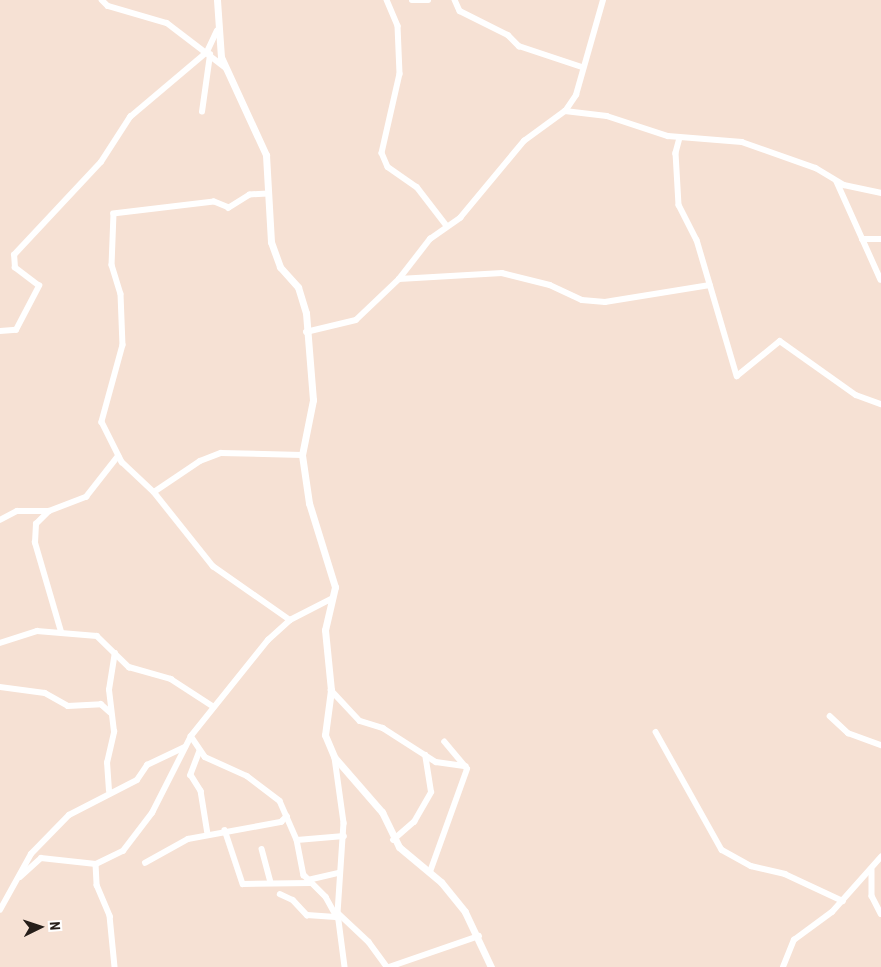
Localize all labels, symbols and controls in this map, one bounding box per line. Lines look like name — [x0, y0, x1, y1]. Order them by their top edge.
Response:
north arrow — [15, 902, 65, 952]
text: N — [47, 921, 63, 931]

